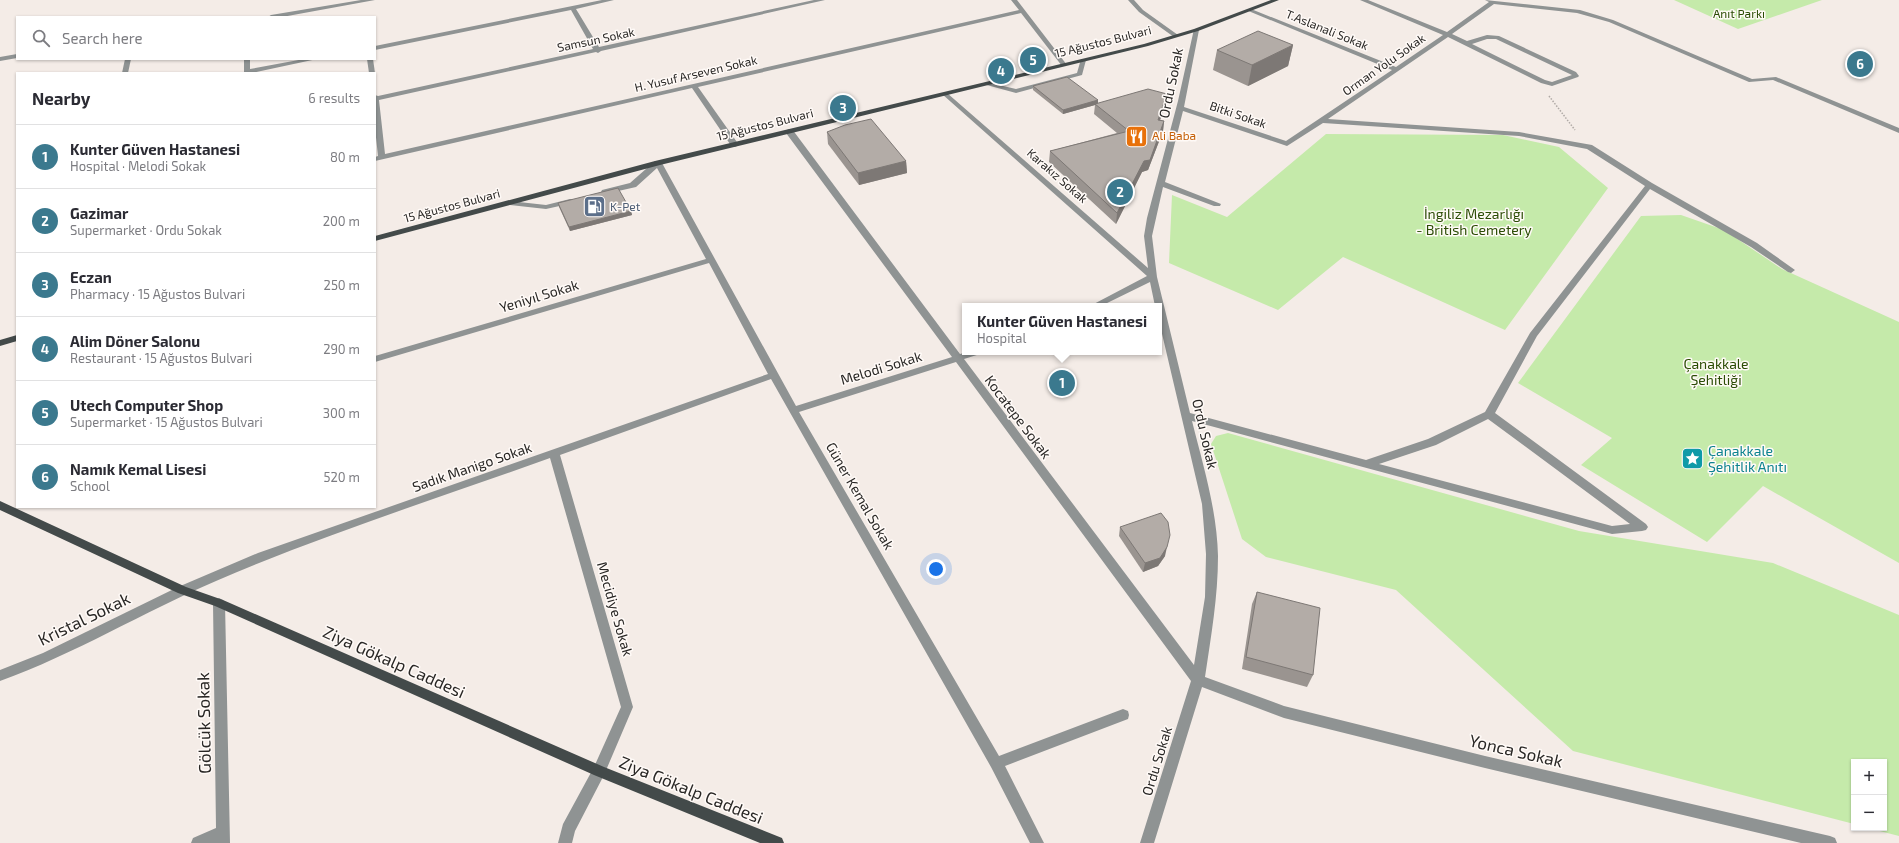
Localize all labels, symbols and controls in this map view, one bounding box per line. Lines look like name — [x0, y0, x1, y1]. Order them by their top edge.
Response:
street label: T.Aslanali Sokak — [1284, 6, 1371, 52]
park label: Anıt Parkı — [1713, 6, 1765, 20]
search box — [16, 16, 376, 60]
street label: 15 Ağustos Bulvari — [1053, 22, 1153, 60]
street label: Samsun Sokak — [556, 24, 636, 54]
icon: search — [30, 27, 52, 49]
text: Search here — [62, 29, 143, 47]
street label: Orman Yolu Sokak — [1339, 30, 1427, 98]
pin: 5 — [1020, 45, 1046, 75]
street label: Ordu Sokak — [1155, 46, 1186, 120]
pin: 6 — [1847, 49, 1873, 79]
street label: H. Yusuf Arseven Sokak — [633, 52, 758, 94]
pin: 4 — [988, 56, 1014, 86]
text: Nearby — [32, 88, 90, 108]
text: 6 results — [308, 90, 360, 106]
pin: 3 — [830, 93, 856, 123]
street label: Bitki Sokak — [1208, 98, 1269, 130]
street label: 15 Ağustos Bulvari — [715, 105, 815, 143]
restaurant icon: Ali Baba — [1123, 123, 1149, 149]
place label: Ali Baba — [1152, 128, 1196, 142]
text: Kunter Güven Hastanesi — [70, 140, 240, 158]
street label: Karakız Sokak — [1025, 145, 1091, 205]
text: 1 — [42, 149, 48, 165]
text: 80 m — [330, 149, 360, 165]
text: Hospital · Melodi Sokak — [70, 158, 206, 174]
pin: 2 — [1107, 177, 1133, 207]
street label: 15 Ağustos Bulvari — [402, 185, 501, 225]
fuel station icon: K-Pet — [582, 194, 608, 220]
place label: K-Pet — [610, 199, 641, 213]
text: Gazimar — [70, 204, 128, 222]
park label: İngiliz Mezarlığı - British Cemetery — [1416, 205, 1532, 238]
text: 2 — [41, 213, 49, 229]
text: 200 m — [323, 213, 360, 229]
text: Supermarket · Ordu Sokak — [70, 222, 222, 238]
text: Eczan — [70, 268, 112, 286]
street label: Yeniyıl Sokak — [497, 275, 580, 316]
text: 3 — [41, 277, 49, 293]
text: 250 m — [324, 277, 360, 293]
text: Pharmacy · 15 Ağustos Bulvari — [70, 286, 245, 302]
popup — [962, 303, 1162, 355]
text: Kunter Güven Hastanesi — [977, 312, 1147, 330]
text: Hospital — [977, 330, 1026, 346]
text: Alim Döner Salonu — [70, 332, 200, 350]
text: 4 — [41, 341, 49, 357]
text: 290 m — [323, 341, 360, 357]
street label: Melodi Sokak — [838, 347, 924, 388]
text: Restaurant · 15 Ağustos Bulvari — [70, 350, 252, 366]
park label: Çanakkale Şehitliği — [1683, 355, 1749, 389]
pin: 1 — [1049, 368, 1075, 398]
street label: Kocatepe Sokak — [982, 372, 1055, 462]
text: Utech Computer Shop — [70, 396, 223, 414]
street label: Ordu Sokak — [1189, 397, 1222, 471]
text: 5 — [41, 405, 49, 421]
text: 300 m — [323, 405, 360, 421]
text: Supermarket · 15 Ağustos Bulvari — [70, 414, 263, 430]
street label: Sadık Manigo Sokak — [410, 438, 534, 495]
street label: Güner Kemal Sokak — [823, 439, 898, 552]
place label: Çanakkale Şehitlik Anıtı — [1708, 442, 1787, 476]
place icon: Çanakkale Şehitlik Anıtı — [1680, 446, 1706, 472]
text: Namık Kemal Lisesi — [70, 460, 206, 478]
text: 6 — [41, 469, 49, 485]
text: 520 m — [324, 469, 360, 485]
text: School — [70, 478, 110, 494]
your location — [926, 559, 946, 579]
street label: Mecidiye Sokak — [594, 560, 637, 658]
street label: Kristal Sokak — [34, 587, 133, 649]
street label: Ziya Gökalp Caddesi — [320, 621, 469, 702]
street label: Gölcük Sokak — [192, 672, 214, 774]
street label: Ordu Sokak — [1138, 724, 1175, 798]
street label: Yonca Sokak — [1468, 730, 1565, 771]
street label: Ziya Gökalp Caddesi — [616, 751, 766, 828]
map controls — [1851, 759, 1887, 831]
button: + — [1851, 759, 1887, 795]
button: − — [1851, 795, 1887, 831]

